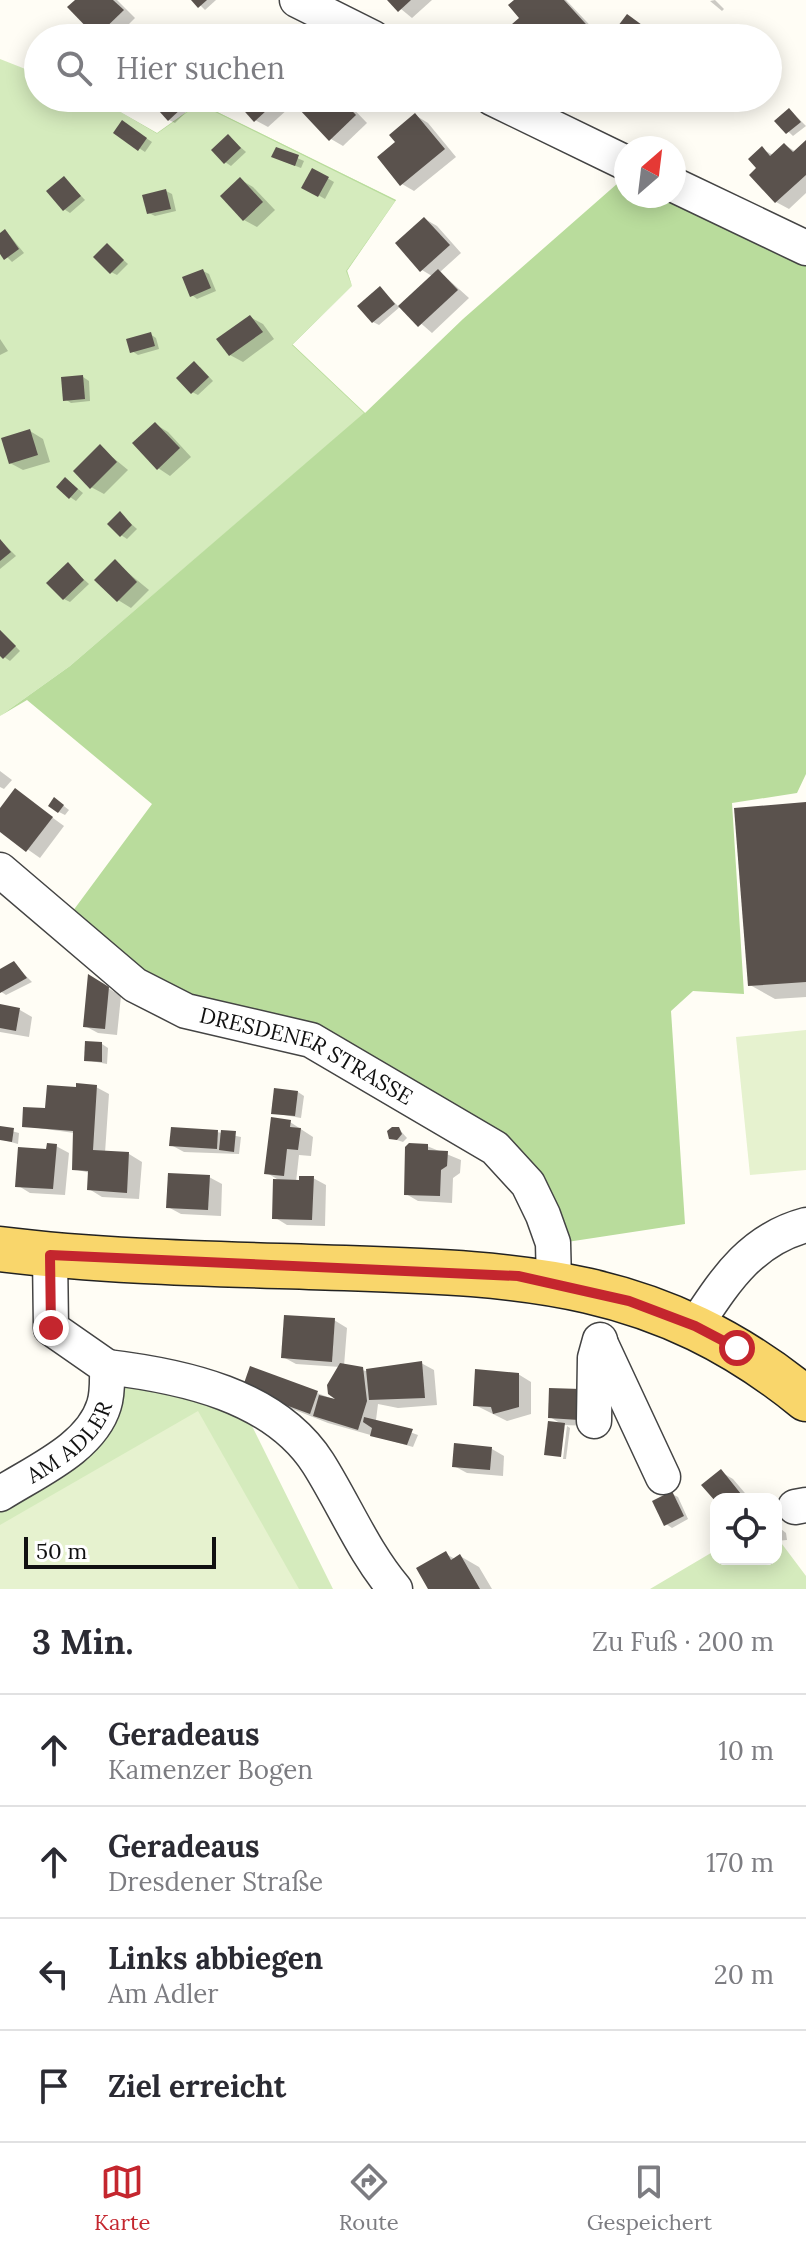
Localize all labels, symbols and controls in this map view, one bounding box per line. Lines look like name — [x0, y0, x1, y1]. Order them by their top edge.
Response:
search box — [24, 24, 782, 112]
icon: search — [52, 46, 96, 90]
text: Hier suchen — [116, 49, 285, 87]
north arrow — [614, 136, 686, 208]
street label: DRESDENER STRASSE — [197, 1001, 418, 1111]
route end — [33, 1310, 69, 1346]
route start — [719, 1330, 755, 1366]
street label: AM ADLER — [20, 1397, 118, 1490]
map controls — [710, 1493, 782, 1565]
button: locate — [710, 1493, 782, 1565]
scale bar — [24, 1533, 216, 1569]
text: 50 m — [36, 1537, 87, 1565]
text: 3 Min. — [32, 1620, 133, 1663]
text: Zu Fuß · 200 m — [592, 1625, 774, 1658]
text: Geradeaus — [108, 1715, 260, 1753]
icon: ahead — [32, 1728, 76, 1772]
text: 10 m — [718, 1734, 774, 1767]
text: Kamenzer Bogen — [108, 1753, 313, 1786]
text: Geradeaus — [108, 1827, 260, 1865]
icon: ahead — [32, 1840, 76, 1884]
text: 170 m — [706, 1846, 774, 1879]
text: Dresdener Straße — [108, 1865, 323, 1898]
text: Links abbiegen — [108, 1939, 323, 1977]
icon: left — [32, 1952, 76, 1996]
text: 20 m — [714, 1958, 774, 1991]
text: Am Adler — [108, 1977, 219, 2010]
icon: arrive — [32, 2064, 76, 2108]
text: Ziel erreicht — [108, 2067, 286, 2105]
tab: Karte — [94, 2160, 151, 2236]
tab: Route — [339, 2160, 399, 2236]
tab: Gespeichert — [587, 2160, 712, 2236]

